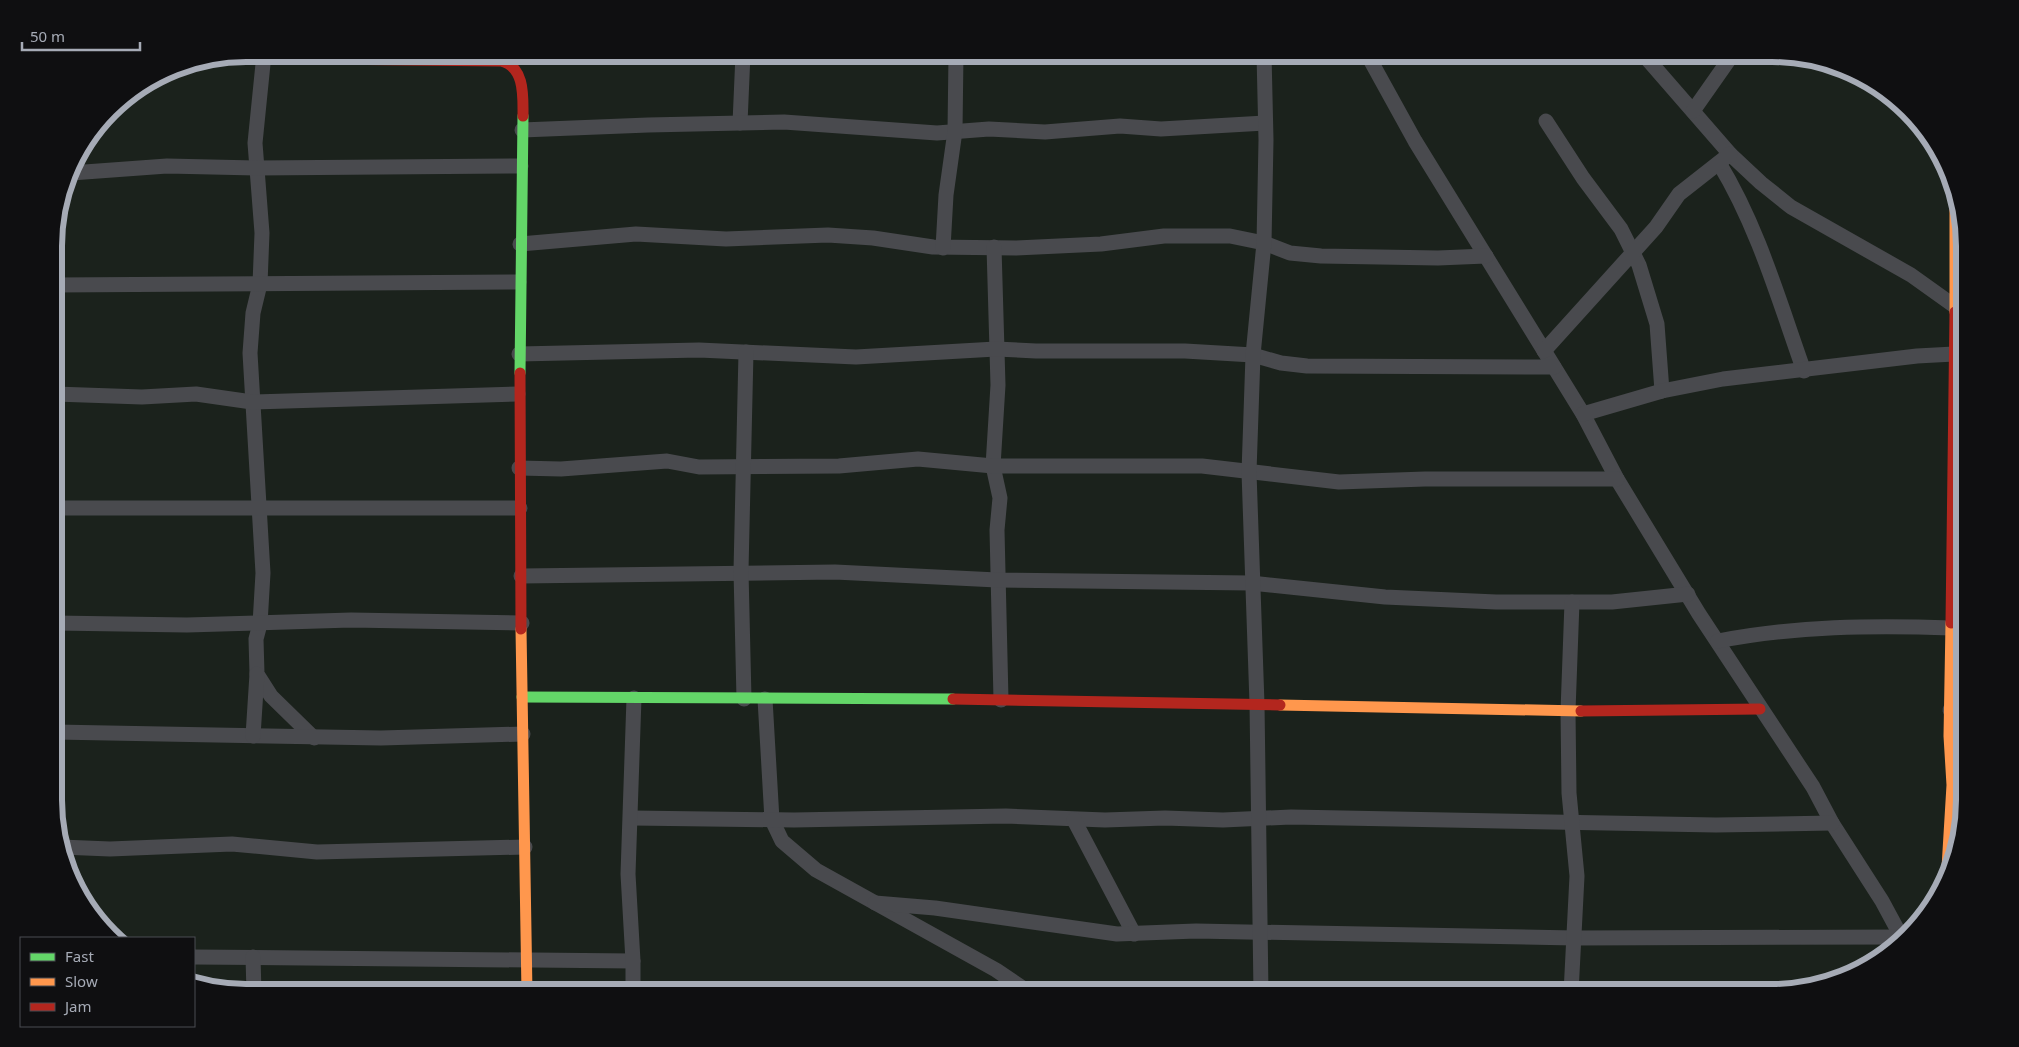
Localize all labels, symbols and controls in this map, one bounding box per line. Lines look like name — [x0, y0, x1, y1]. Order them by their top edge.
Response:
scale bar — [22, 20, 140, 52]
text: 50 m — [30, 26, 65, 46]
legend — [20, 937, 195, 1027]
text: Fast — [65, 946, 94, 966]
text: Slow — [65, 971, 98, 991]
text: Jam — [63, 996, 92, 1016]

